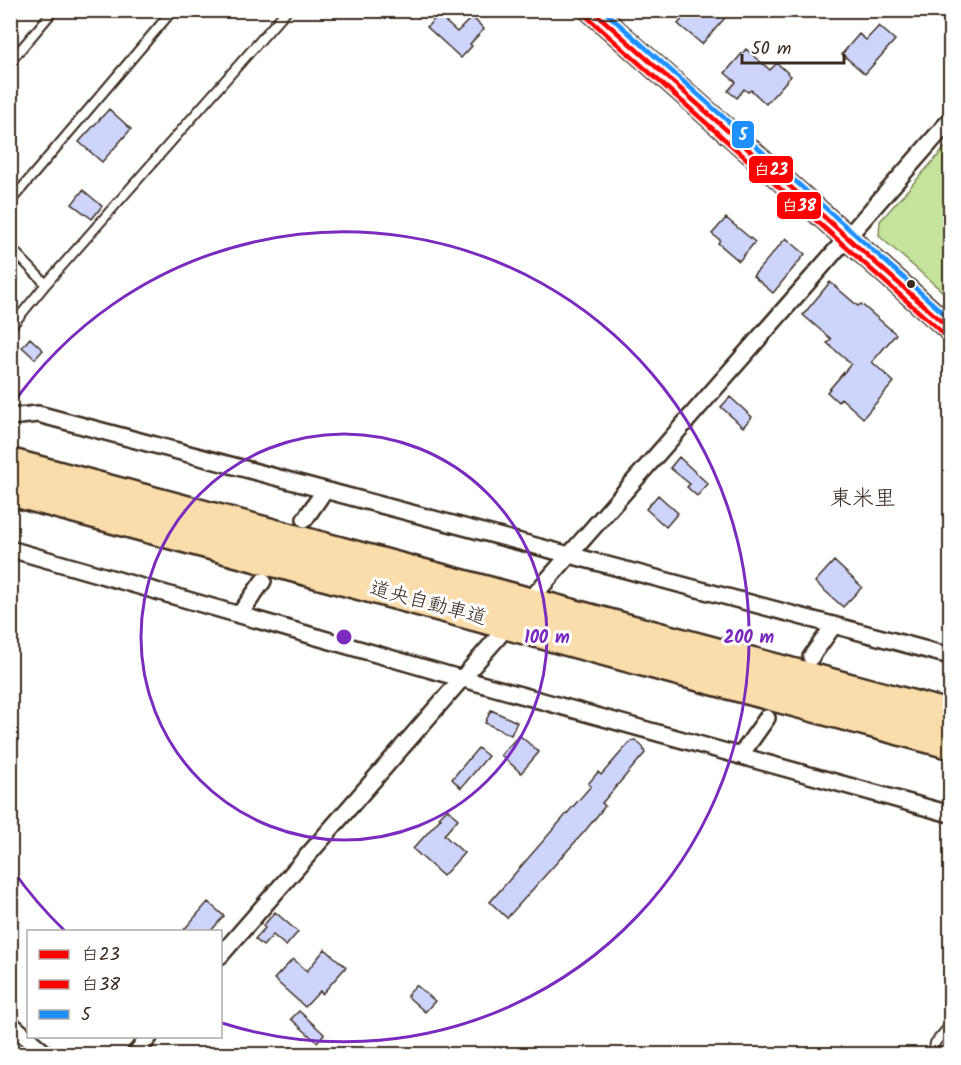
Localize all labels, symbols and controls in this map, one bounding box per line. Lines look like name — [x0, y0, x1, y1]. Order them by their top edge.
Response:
scale bar — [742, 27, 844, 65]
text: 50 m — [751, 35, 791, 64]
line badge: 5 — [731, 120, 755, 149]
text: 5 — [738, 123, 749, 148]
line badge: 白23 — [748, 155, 794, 184]
text: 白23 — [754, 158, 788, 183]
line badge: 白38 — [776, 191, 822, 220]
text: 白38 — [782, 194, 817, 219]
unlabelled marker — [905, 278, 917, 290]
district label: 東米里 — [830, 482, 896, 517]
street label: 道央自動車道 — [366, 573, 490, 635]
text: 100 m — [524, 624, 570, 653]
text: 200 m — [724, 624, 775, 653]
centre of rings — [334, 627, 354, 647]
legend — [27, 930, 222, 1038]
text: 白23 — [81, 941, 120, 970]
text: 白38 — [81, 971, 120, 1000]
text: 5 — [81, 1001, 92, 1030]

